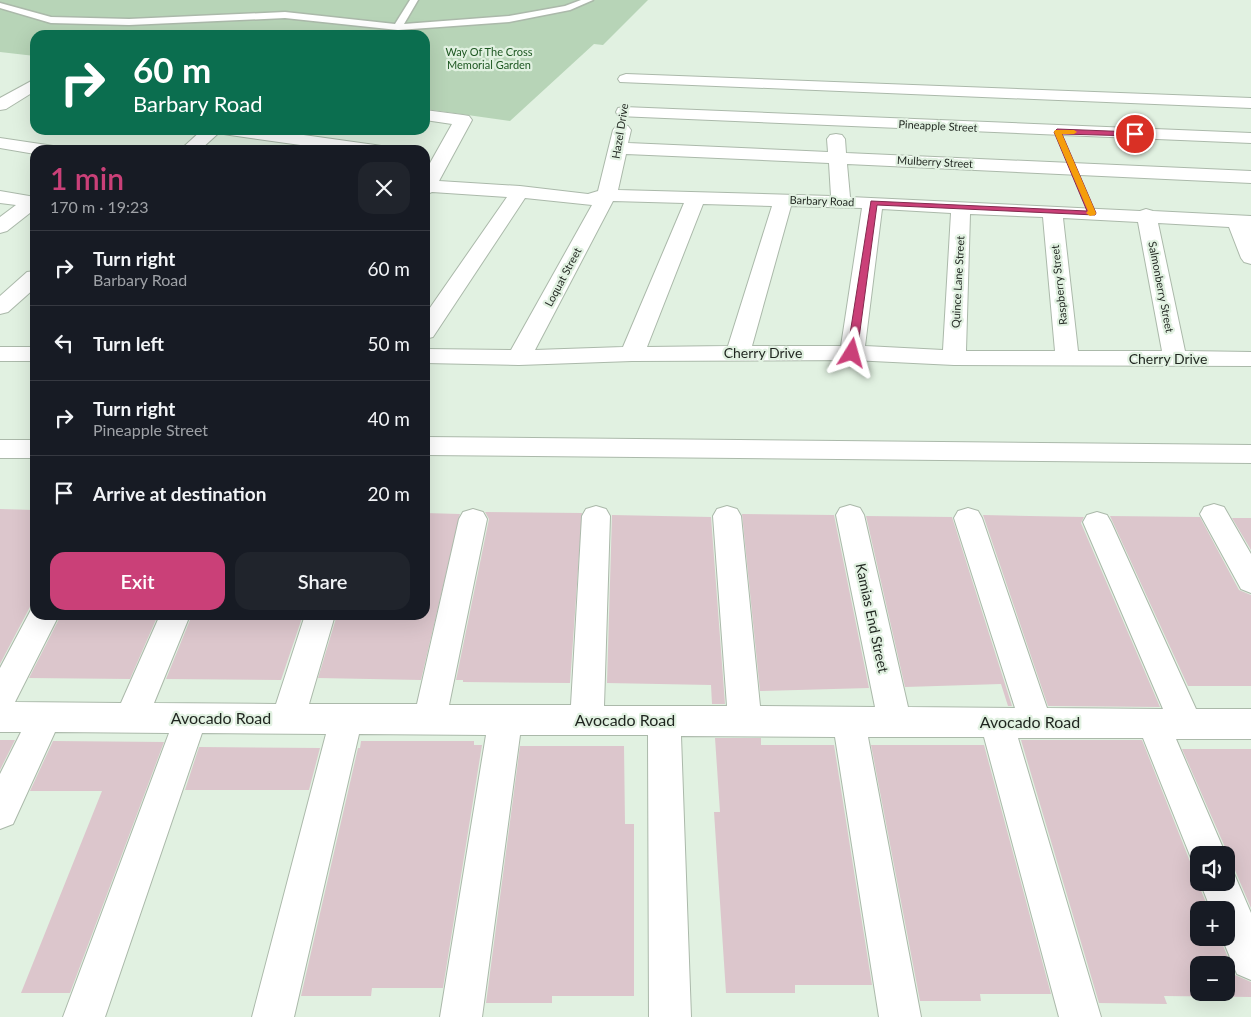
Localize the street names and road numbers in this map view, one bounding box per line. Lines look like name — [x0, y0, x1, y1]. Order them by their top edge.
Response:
street label: Hazel Drive — [609, 102, 630, 160]
street label: Pineapple Street — [898, 117, 978, 134]
street label: Mulberry Street — [897, 153, 973, 170]
street label: Barbary Road — [789, 193, 855, 208]
street label: Quince Lane Street — [949, 236, 966, 328]
street label: Salmonberry Street — [1146, 240, 1177, 334]
street label: Raspberry Street — [1048, 244, 1069, 326]
street label: Loquat Street — [542, 245, 584, 308]
street label: Cherry Drive — [724, 344, 802, 361]
street label: Cherry Drive — [1129, 350, 1207, 367]
street label: Kamias End Street — [853, 562, 892, 674]
street label: Avocado Road — [171, 708, 271, 727]
street label: Avocado Road — [575, 710, 675, 729]
street label: Avocado Road — [980, 712, 1080, 731]

